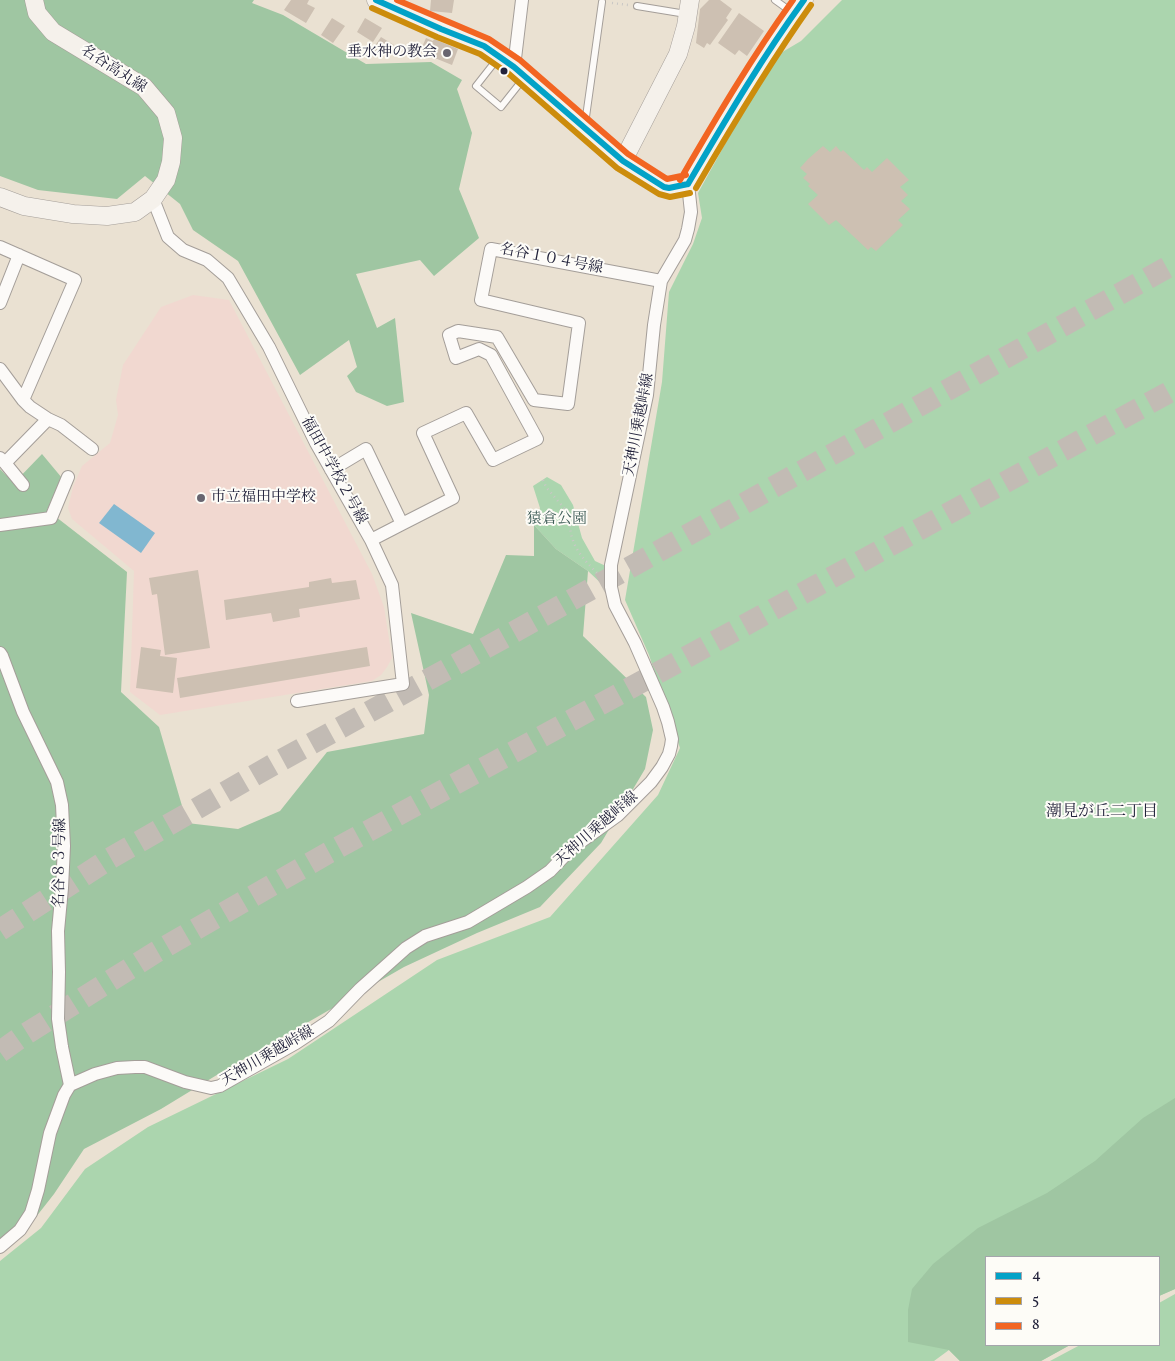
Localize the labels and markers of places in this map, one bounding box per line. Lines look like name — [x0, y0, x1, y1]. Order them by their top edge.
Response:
place label: 垂水神の教会 — [347, 44, 437, 62]
marker: 垂水神の教会 — [441, 47, 453, 59]
unlabelled marker — [499, 66, 509, 76]
place label: 市立福田中学校 — [211, 489, 316, 507]
marker: 市立福田中学校 — [195, 492, 207, 504]

